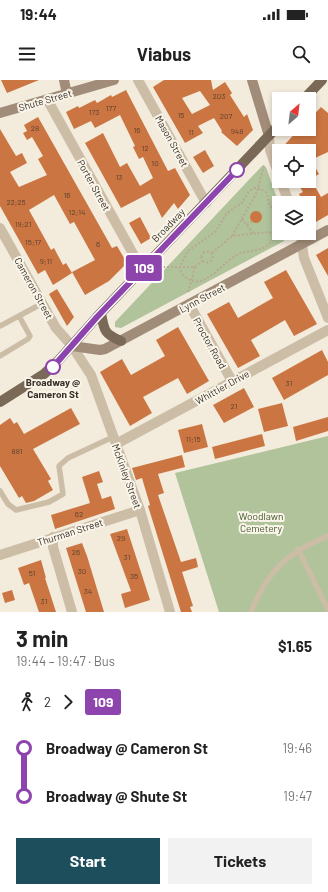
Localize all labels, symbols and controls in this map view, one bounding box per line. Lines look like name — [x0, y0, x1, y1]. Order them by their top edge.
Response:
text: 19:44 — [20, 5, 57, 23]
icon: menu — [16, 43, 38, 65]
text: Viabus — [137, 43, 191, 65]
icon: search — [290, 43, 312, 65]
street label: Shute Street — [17, 87, 73, 113]
house number: 203 — [213, 91, 225, 101]
north arrow — [272, 92, 316, 136]
map controls — [272, 92, 316, 240]
house number: 177 — [106, 103, 116, 113]
house number: 173 — [89, 107, 99, 117]
house number: 15 — [178, 110, 184, 120]
house number: 207 — [220, 111, 233, 121]
street label: Mason Street — [153, 113, 191, 169]
house number: 28 — [31, 123, 39, 133]
house number: 16 — [134, 125, 140, 135]
house number: 948 — [231, 126, 243, 136]
house number: 11 — [188, 127, 194, 137]
house number: 12 — [141, 143, 149, 153]
button: locate — [272, 144, 316, 188]
street label: Porter Street — [75, 157, 113, 213]
house number: 10 — [151, 158, 159, 168]
unlabelled marker — [229, 162, 245, 178]
house number: 13 — [116, 172, 122, 182]
house number: 16 — [64, 190, 70, 200]
button: layers — [272, 196, 316, 240]
house number: 23;25 — [6, 197, 26, 207]
street label: Broadway — [149, 205, 187, 245]
house number: 12;14 — [69, 207, 85, 217]
house number: 19;21 — [15, 219, 31, 229]
house number: 15;17 — [25, 237, 41, 247]
house number: 6 — [96, 239, 100, 249]
street label: Cameron Street — [12, 255, 56, 321]
line badge: 109 — [121, 255, 167, 281]
house number: 9;11 — [40, 256, 52, 266]
text: 109 — [134, 259, 154, 276]
street label: Lynn Street — [177, 281, 227, 315]
street label: Proctor Road — [191, 315, 229, 371]
marker: Broadway @ Cameron St — [45, 359, 61, 375]
street label: Whittier Drive — [193, 367, 251, 407]
place label: Broadway @ Cameron St — [26, 376, 80, 400]
house number: 31 — [286, 378, 293, 388]
house number: 21 — [231, 401, 238, 411]
house number: 11;15 — [185, 434, 201, 444]
street label: McKinley Street — [110, 442, 144, 510]
house number: 881 — [12, 446, 23, 456]
house number: 62 — [75, 509, 83, 519]
park label: Woodlawn Cemetery — [239, 510, 283, 534]
street label: Thurman Street — [36, 516, 105, 548]
house number: 29 — [117, 533, 125, 543]
house number: 26 — [72, 547, 80, 557]
house number: 31 — [124, 552, 131, 562]
house number: 30 — [78, 566, 86, 576]
house number: 51 — [29, 568, 36, 578]
house number: 35 — [130, 571, 138, 581]
house number: 34 — [84, 586, 92, 596]
house number: 31 — [41, 596, 48, 606]
text: 3 min — [16, 625, 68, 651]
text: $1.65 — [278, 637, 312, 655]
text: 19:44 – 19:47 · Bus — [16, 653, 115, 669]
icon: walk — [16, 691, 38, 713]
icon: forward — [57, 691, 79, 713]
text: 109 — [93, 693, 113, 710]
text: 2 — [44, 694, 51, 710]
text: Broadway @ Cameron St — [46, 739, 208, 757]
text: 19:46 — [282, 740, 312, 756]
text: Broadway @ Shute St — [46, 787, 187, 805]
text: 19:47 — [283, 788, 312, 804]
button: Start — [16, 838, 160, 884]
button: Tickets — [168, 838, 312, 884]

